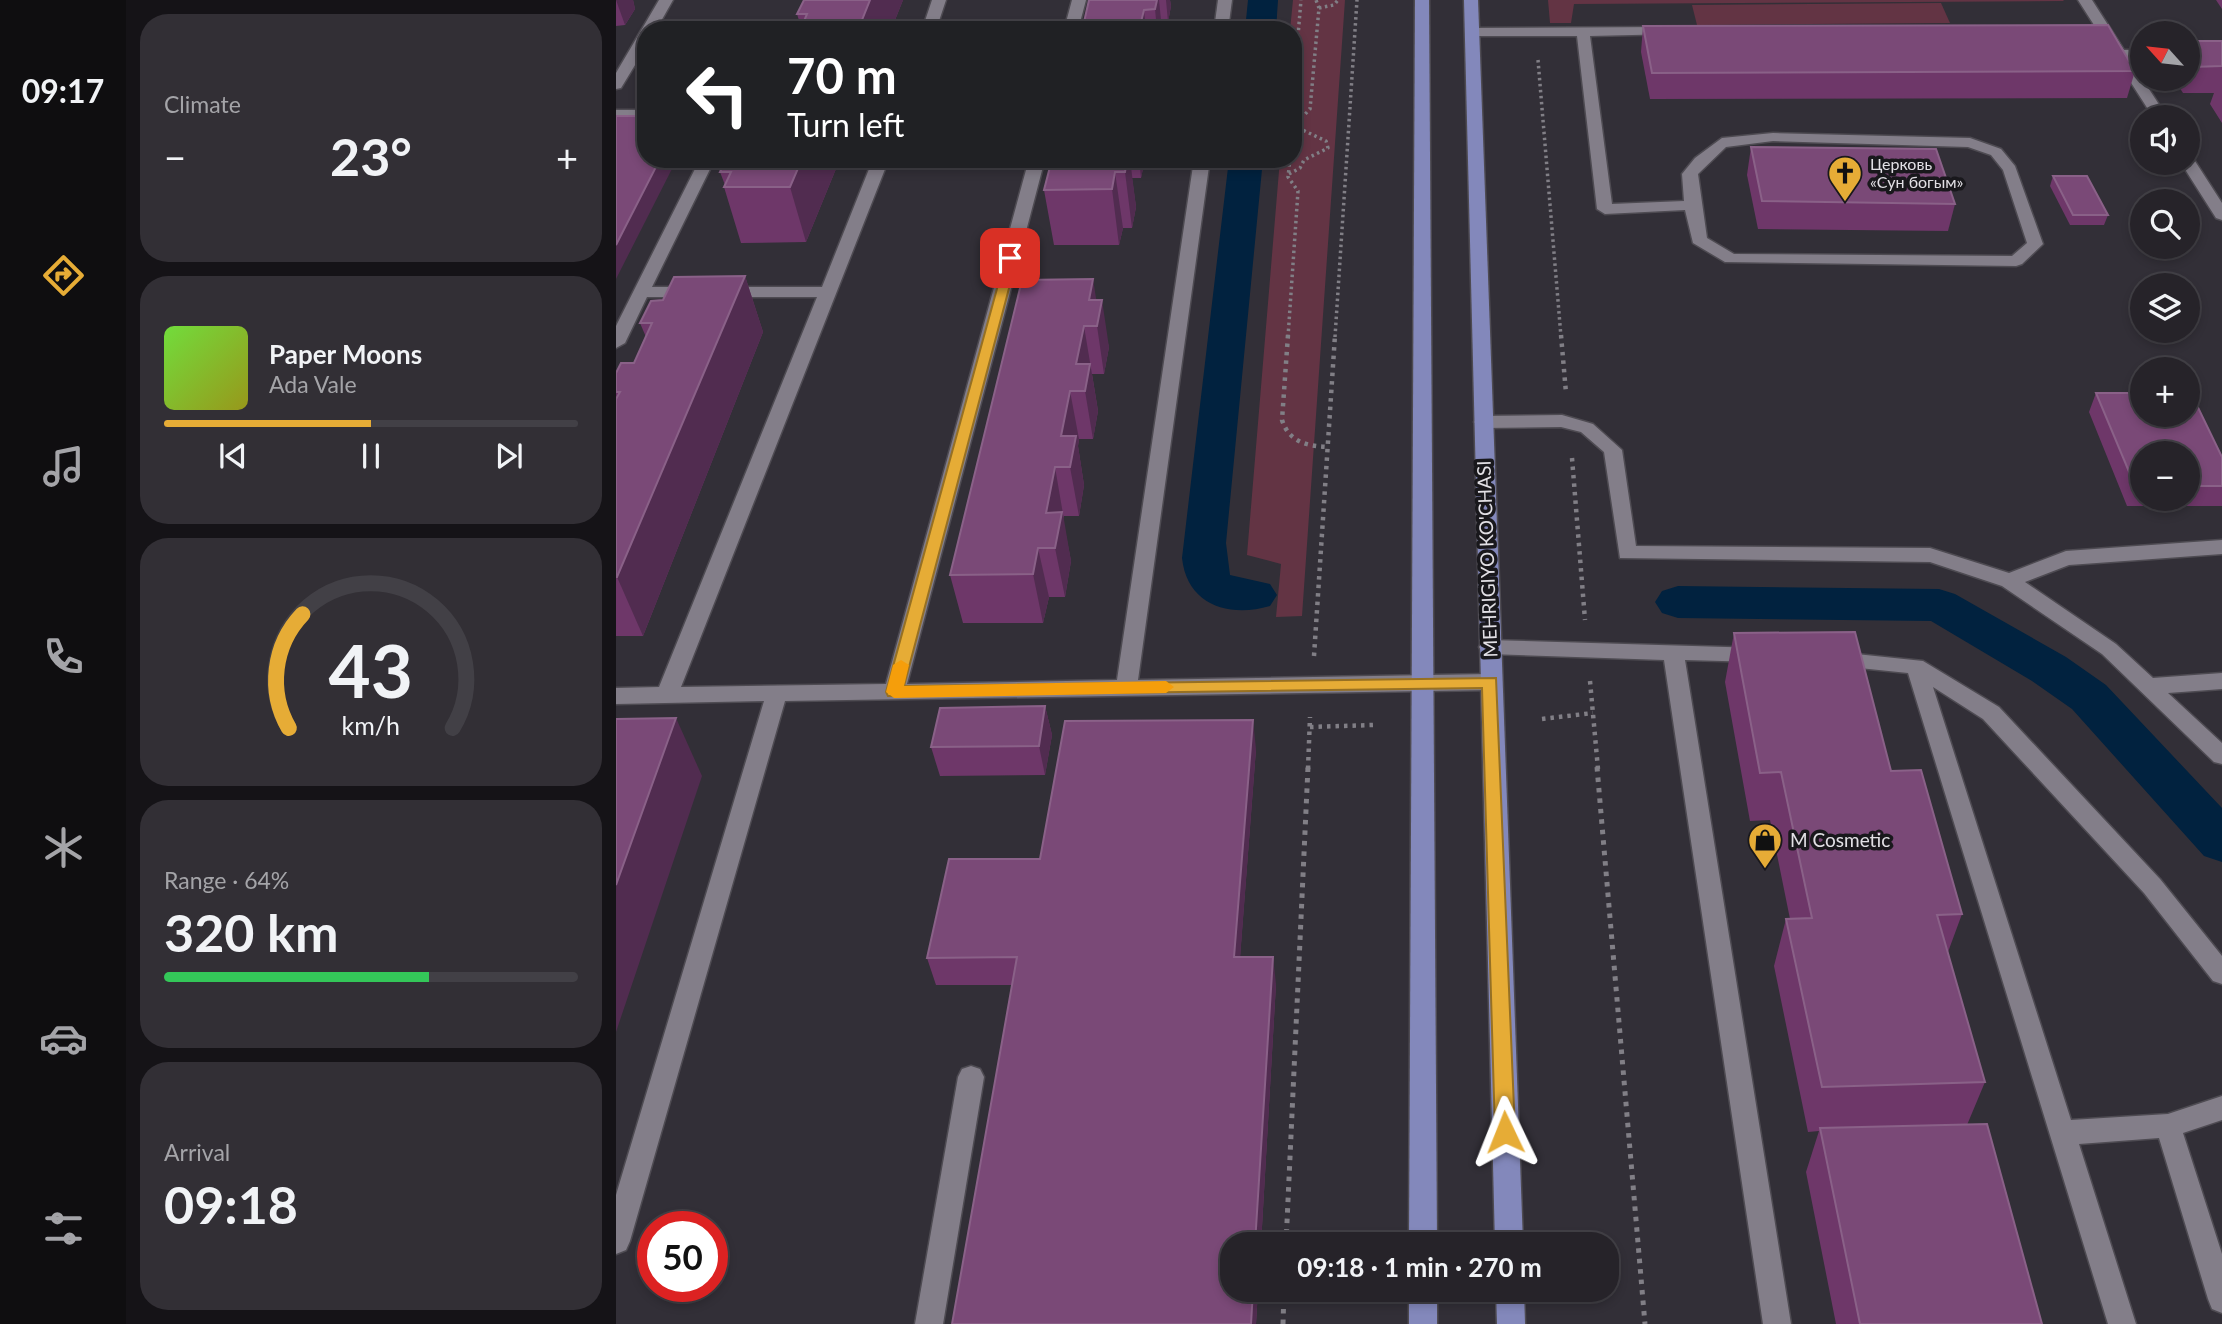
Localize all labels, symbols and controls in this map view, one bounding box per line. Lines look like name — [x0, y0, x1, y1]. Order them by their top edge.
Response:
north arrow — [2130, 21, 2200, 91]
map controls — [2130, 21, 2200, 511]
text: 70 m — [787, 46, 897, 104]
icon: left — [672, 49, 763, 140]
text: 09:17 — [22, 71, 104, 110]
text: Climate — [164, 90, 241, 118]
text: Turn left — [787, 105, 904, 144]
button: sound — [2130, 105, 2200, 175]
text: 23° — [330, 125, 412, 187]
text: − — [164, 134, 186, 180]
text: + — [556, 134, 578, 180]
church icon: Церковь «Сун богым» — [1826, 154, 1864, 203]
place label: Церковь «Сун богым» — [1870, 154, 1964, 191]
button: search — [2130, 189, 2200, 259]
pin — [980, 228, 1040, 288]
icon: arrive — [991, 239, 1029, 277]
icon: directions — [39, 251, 88, 300]
button: layers — [2130, 273, 2200, 343]
text: Paper Moons — [269, 338, 422, 370]
button: + — [2130, 357, 2200, 427]
text: Ada Vale — [269, 370, 357, 398]
icon: previous — [214, 437, 252, 475]
icon: pause — [352, 437, 390, 475]
icon: next — [490, 437, 528, 475]
button: − — [2130, 441, 2200, 511]
icon: music — [39, 442, 88, 491]
street label: MEHRIGIYO KO'CHASI — [1472, 460, 1501, 658]
text: 43 — [329, 626, 413, 714]
icon: phone — [39, 632, 88, 681]
text: km/h — [342, 710, 400, 740]
shop icon: M Cosmetic — [1746, 821, 1784, 870]
icon: climate — [39, 823, 88, 872]
place label: M Cosmetic — [1790, 828, 1890, 851]
text: Range · 64% — [164, 866, 289, 894]
text: 320 km — [164, 901, 338, 963]
icon: car — [39, 1014, 88, 1063]
position arrow — [1468, 1095, 1542, 1169]
text: Arrival — [164, 1138, 230, 1166]
text: 09:18 — [164, 1173, 298, 1235]
icon: filters — [39, 1204, 88, 1253]
speed limit sign: 50 — [637, 1211, 728, 1302]
text: 09:18 · 1 min · 270 m — [1297, 1251, 1542, 1283]

